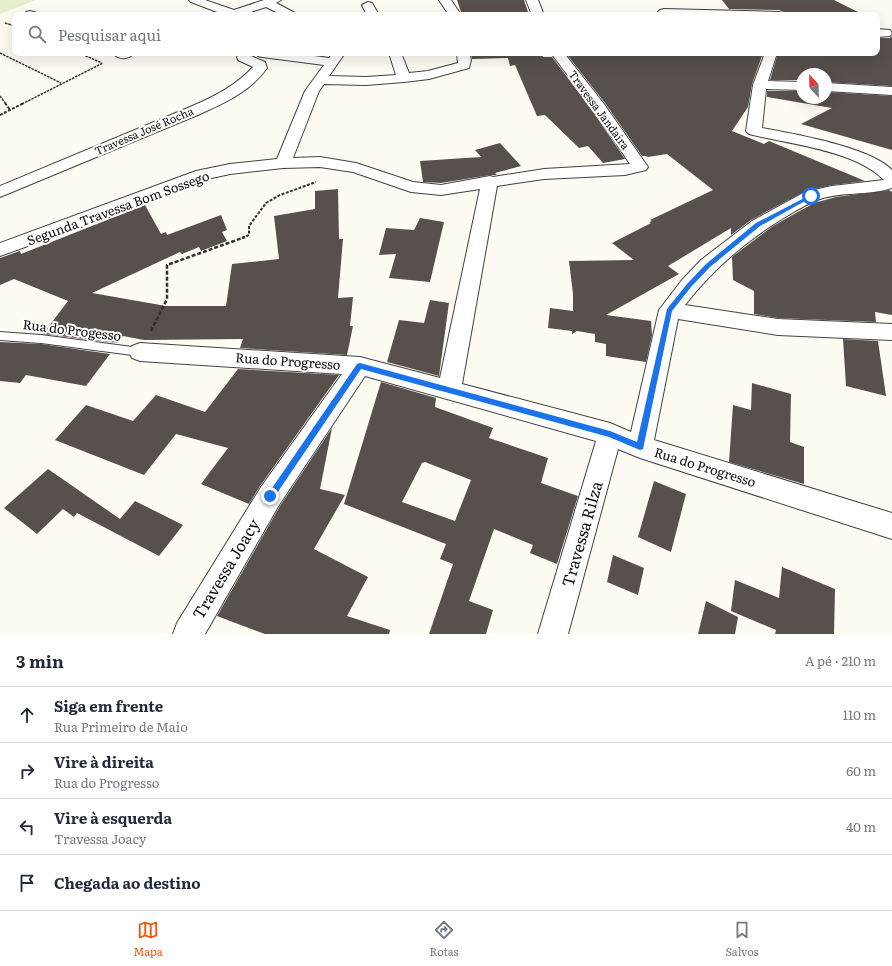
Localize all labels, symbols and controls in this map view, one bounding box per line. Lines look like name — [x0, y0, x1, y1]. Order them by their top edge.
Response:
search box — [12, 12, 880, 56]
icon: search — [26, 23, 48, 45]
text: Pesquisar aqui — [58, 23, 161, 46]
street label: Travessa Jandaíra — [566, 66, 634, 152]
north arrow — [796, 68, 832, 104]
street label: Travessa José Rocha — [92, 102, 196, 158]
street label: Segunda Travessa Bom Sossego — [24, 165, 212, 249]
route start — [802, 187, 820, 205]
street label: Rua do Progesso — [22, 314, 123, 345]
street label: Rua do Progresso — [235, 347, 342, 374]
street label: Rua do Progresso — [652, 442, 759, 491]
street label: Travessa Rilza — [554, 478, 608, 589]
route end — [261, 487, 279, 505]
street label: Travessa Joacy — [186, 513, 265, 623]
text: 3 min — [16, 648, 64, 673]
text: A pé · 210 m — [805, 651, 876, 670]
text: Siga em frente — [54, 694, 163, 717]
icon: ahead — [16, 704, 38, 726]
text: 110 m — [843, 705, 876, 724]
text: Rua Primeiro de Maio — [54, 717, 188, 736]
text: Vire à direita — [54, 750, 154, 773]
icon: right — [16, 760, 38, 782]
text: 60 m — [846, 761, 876, 780]
text: Rua do Progresso — [54, 773, 159, 792]
text: Vire à esquerda — [54, 806, 172, 829]
icon: left — [16, 816, 38, 838]
text: 40 m — [846, 817, 876, 836]
text: Travessa Joacy — [54, 829, 146, 848]
text: Chegada ao destino — [54, 871, 201, 894]
icon: arrive — [16, 872, 38, 894]
tab: Mapa — [133, 919, 163, 959]
tab: Rotas — [430, 919, 459, 959]
tab: Salvos — [725, 919, 759, 959]

